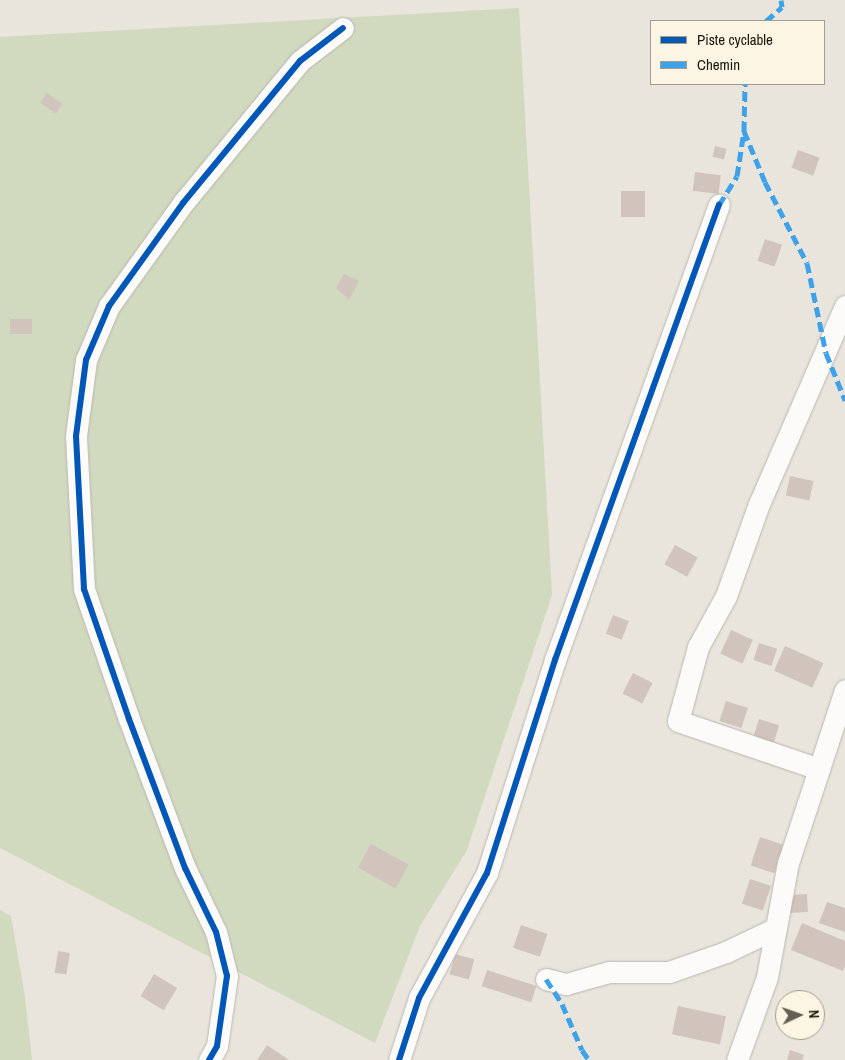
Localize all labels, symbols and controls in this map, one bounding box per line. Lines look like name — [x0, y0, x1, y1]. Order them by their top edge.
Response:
legend — [650, 20, 825, 85]
text: Piste cyclable — [697, 29, 773, 50]
text: Chemin — [697, 54, 740, 75]
north arrow — [775, 990, 825, 1040]
text: N — [805, 1010, 823, 1019]

